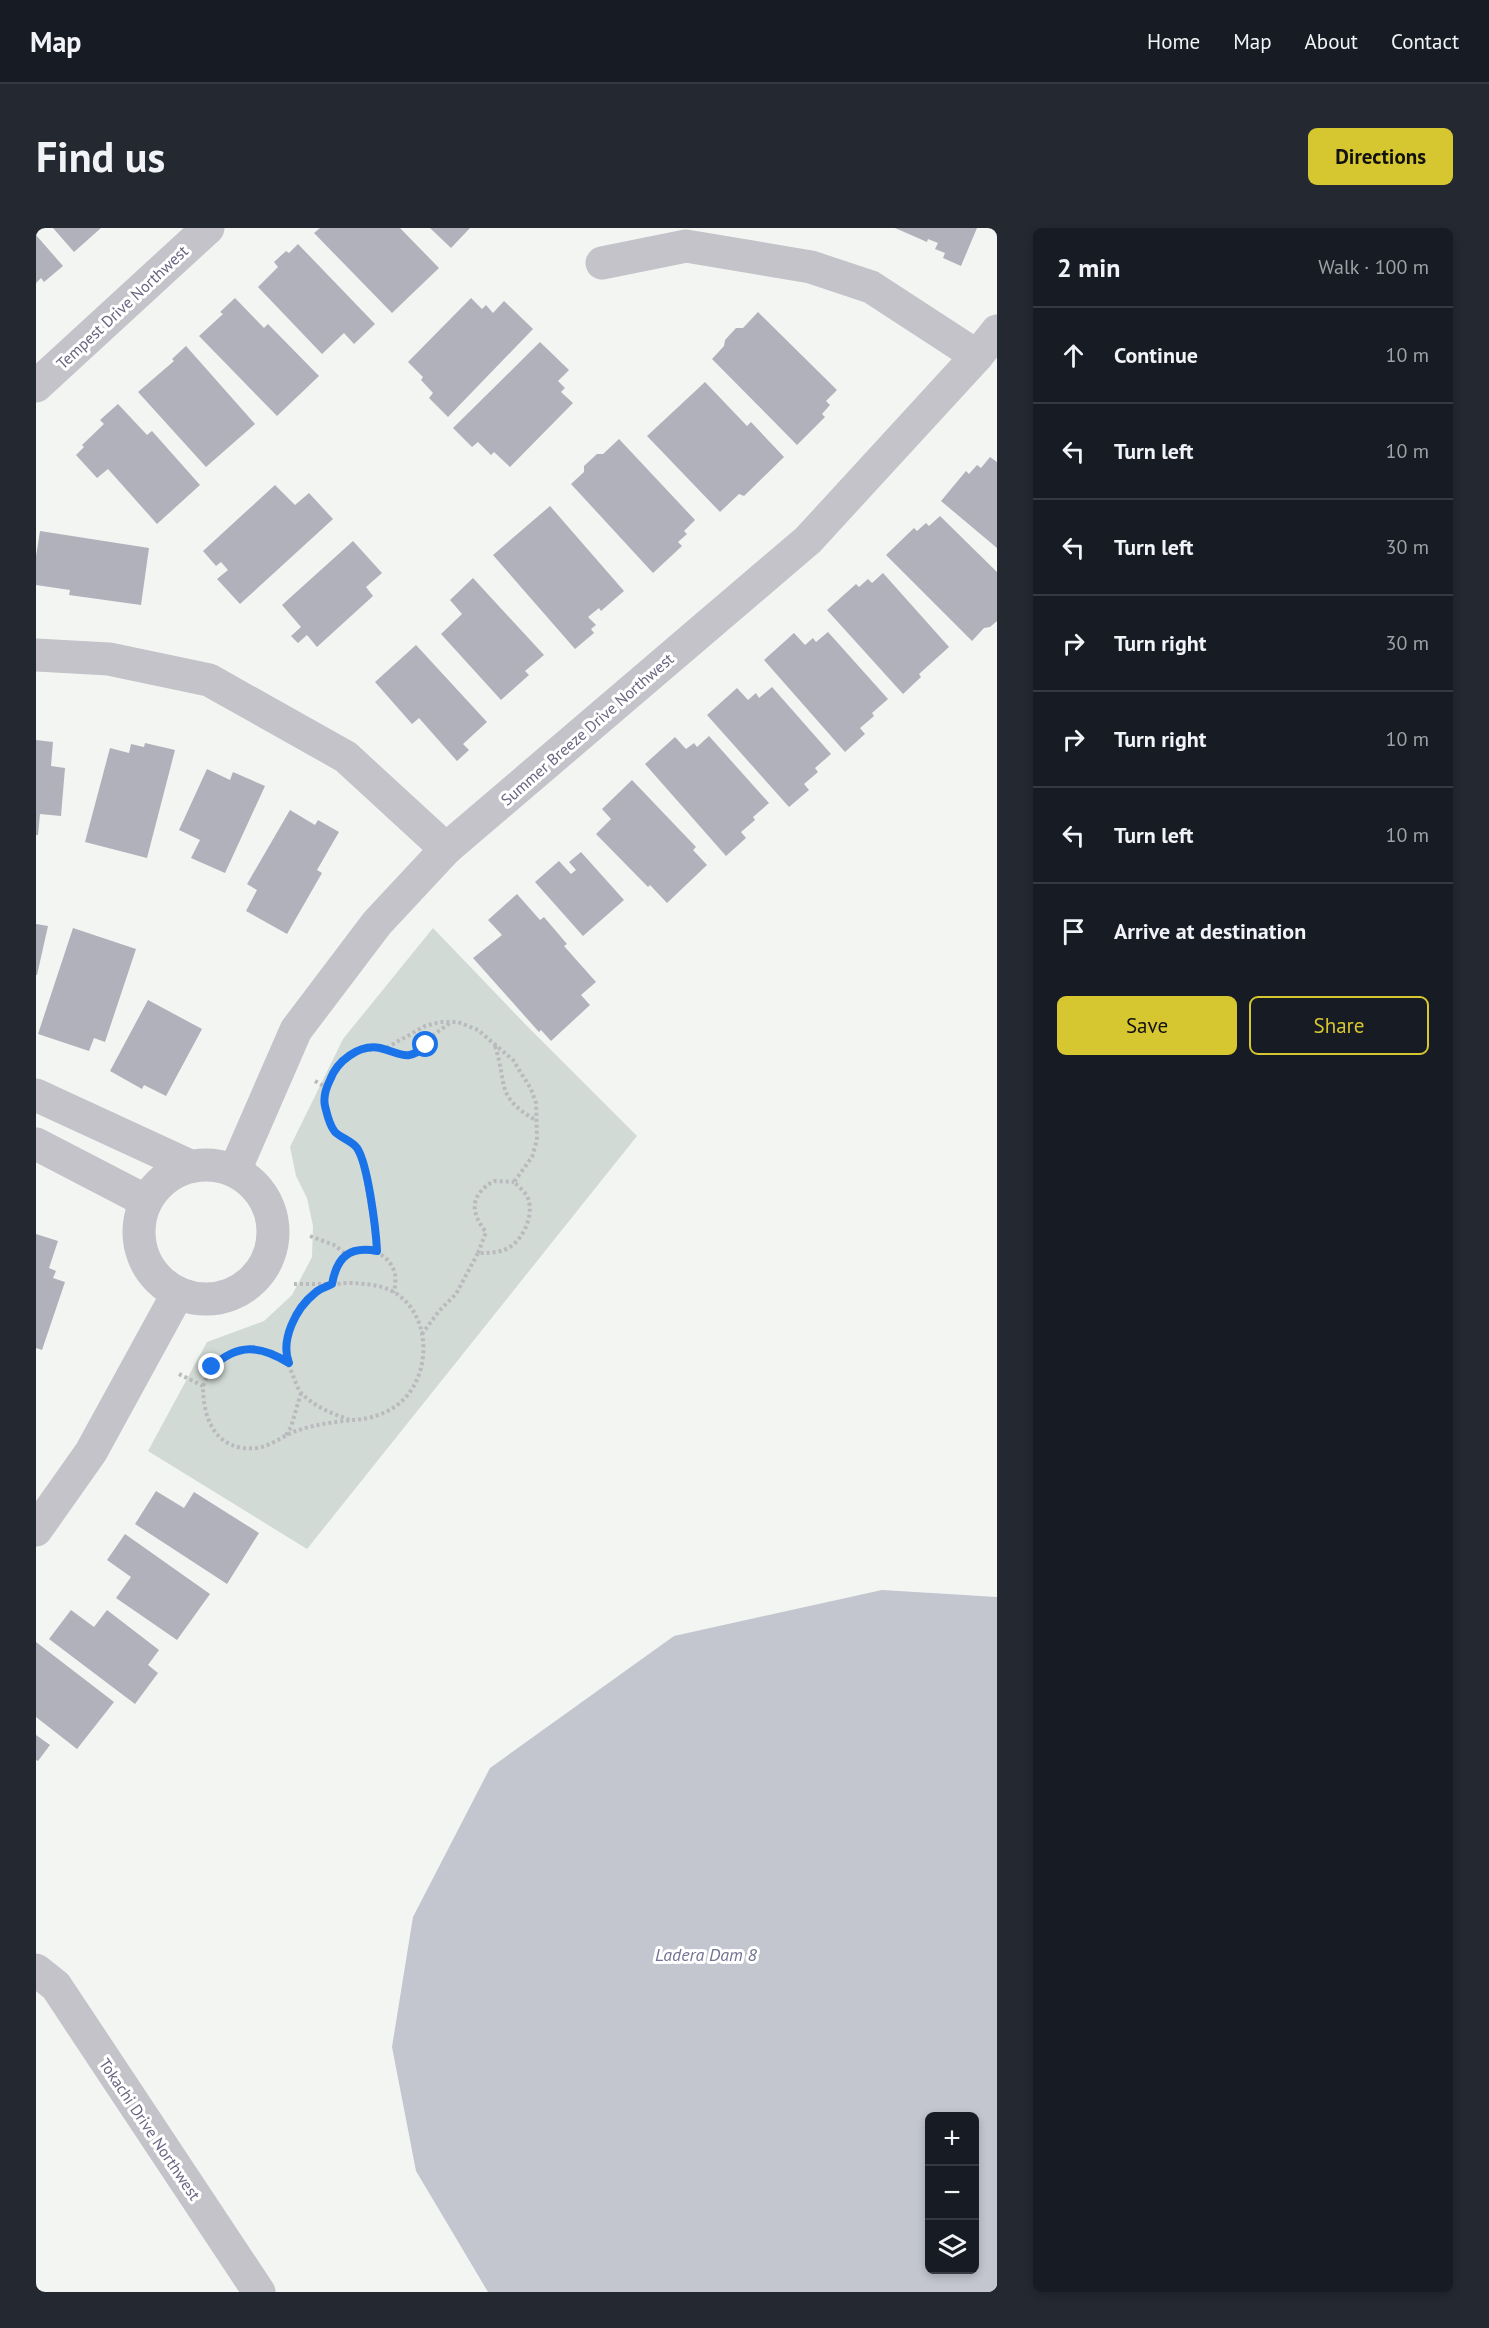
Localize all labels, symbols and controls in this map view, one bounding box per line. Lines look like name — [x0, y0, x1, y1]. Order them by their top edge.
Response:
text: Map — [30, 23, 81, 60]
text: Home — [1147, 28, 1200, 55]
text: Map — [1233, 28, 1272, 55]
text: About — [1305, 28, 1358, 55]
text: Contact — [1391, 28, 1459, 55]
button: Directions — [1308, 128, 1453, 185]
text: Find us — [36, 129, 165, 184]
street label: Tempest Drive Northwest — [52, 240, 192, 373]
text: 2 min — [1057, 251, 1120, 284]
text: Walk · 100 m — [1318, 254, 1429, 280]
icon: ahead — [1057, 339, 1090, 372]
text: Continue — [1114, 341, 1198, 369]
text: 10 m — [1386, 342, 1429, 368]
icon: left — [1057, 435, 1090, 468]
text: Turn left — [1114, 437, 1194, 465]
text: 10 m — [1386, 438, 1429, 464]
icon: left — [1057, 531, 1090, 564]
text: Turn left — [1114, 533, 1194, 561]
text: 30 m — [1386, 534, 1429, 560]
icon: right — [1057, 627, 1090, 660]
text: Turn right — [1114, 629, 1206, 657]
text: 30 m — [1386, 630, 1429, 656]
street label: Summer Breeze Drive Northwest — [497, 648, 678, 809]
icon: right — [1057, 723, 1090, 756]
text: Turn right — [1114, 725, 1206, 753]
text: 10 m — [1386, 726, 1429, 752]
icon: left — [1057, 819, 1090, 852]
text: Turn left — [1114, 821, 1194, 849]
text: 10 m — [1386, 822, 1429, 848]
icon: arrive — [1057, 915, 1090, 948]
text: Arrive at destination — [1114, 917, 1306, 945]
button: Save — [1057, 996, 1237, 1055]
button: Share — [1249, 996, 1429, 1055]
route start — [412, 1031, 438, 1057]
route end — [198, 1353, 224, 1379]
water label: Ladera Dam 8 — [655, 1943, 758, 1966]
street label: Tokachi Drive Northwest — [95, 2054, 205, 2204]
map controls — [925, 2112, 979, 2274]
button: + — [925, 2112, 979, 2166]
button: − — [925, 2166, 979, 2220]
button: layers — [925, 2220, 979, 2274]

